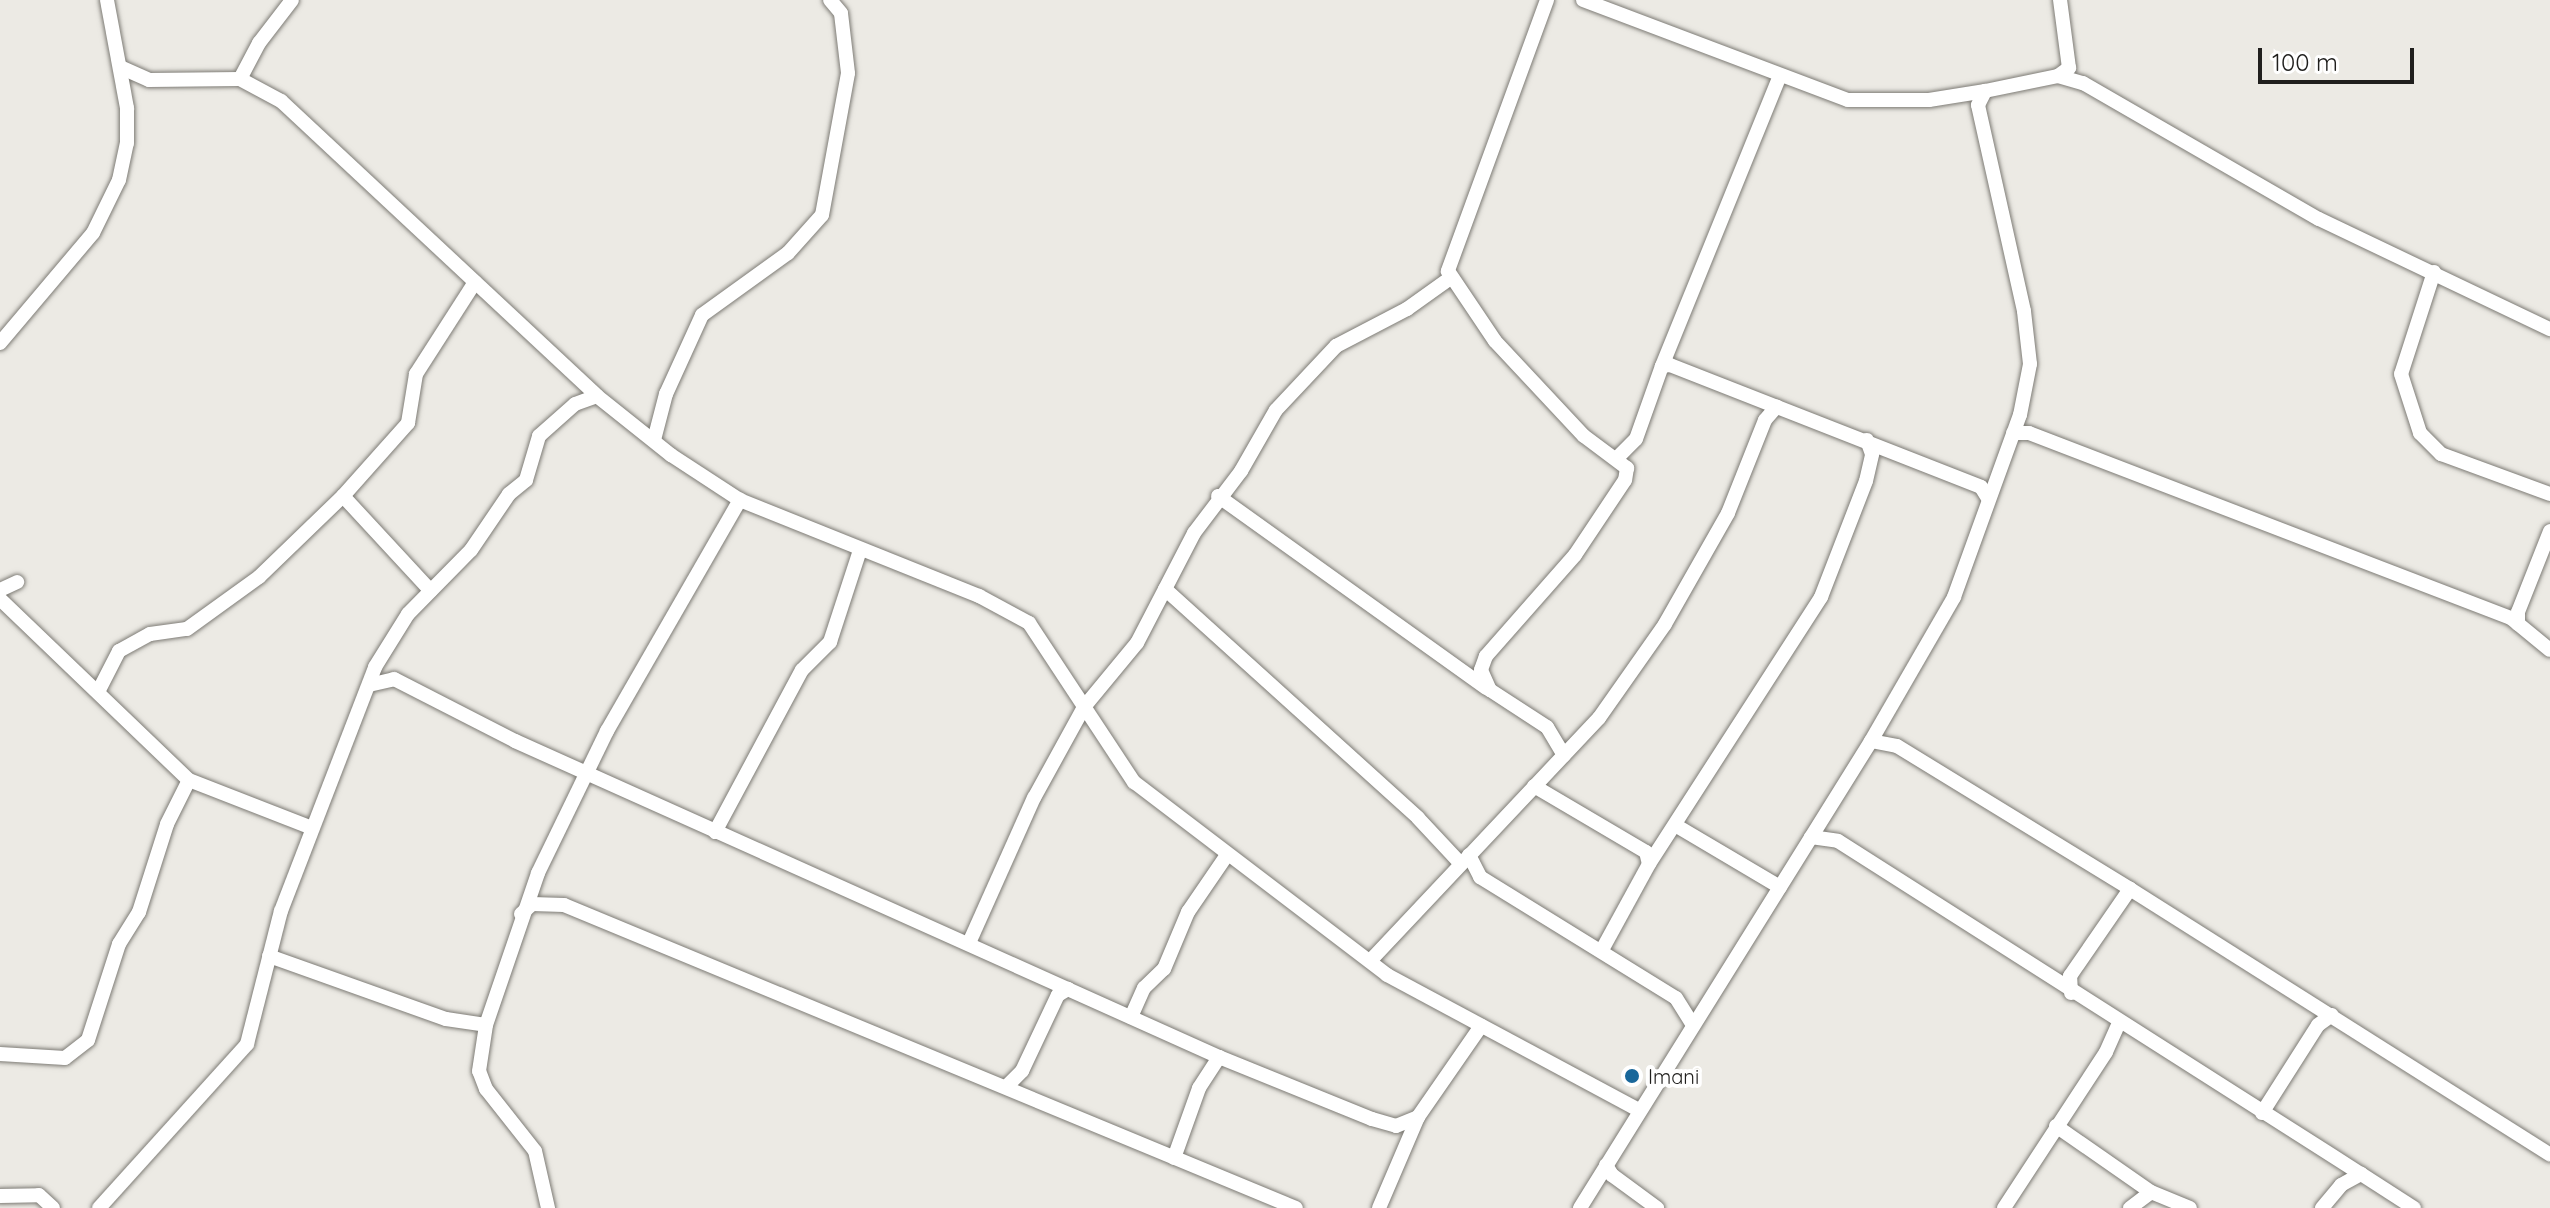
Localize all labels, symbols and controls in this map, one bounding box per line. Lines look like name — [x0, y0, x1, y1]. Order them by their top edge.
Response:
scale bar — [2262, 32, 2418, 82]
text: 100 m — [2272, 47, 2338, 77]
place label: Imani — [1648, 1064, 1699, 1088]
marker: Imani — [1623, 1067, 1641, 1085]

